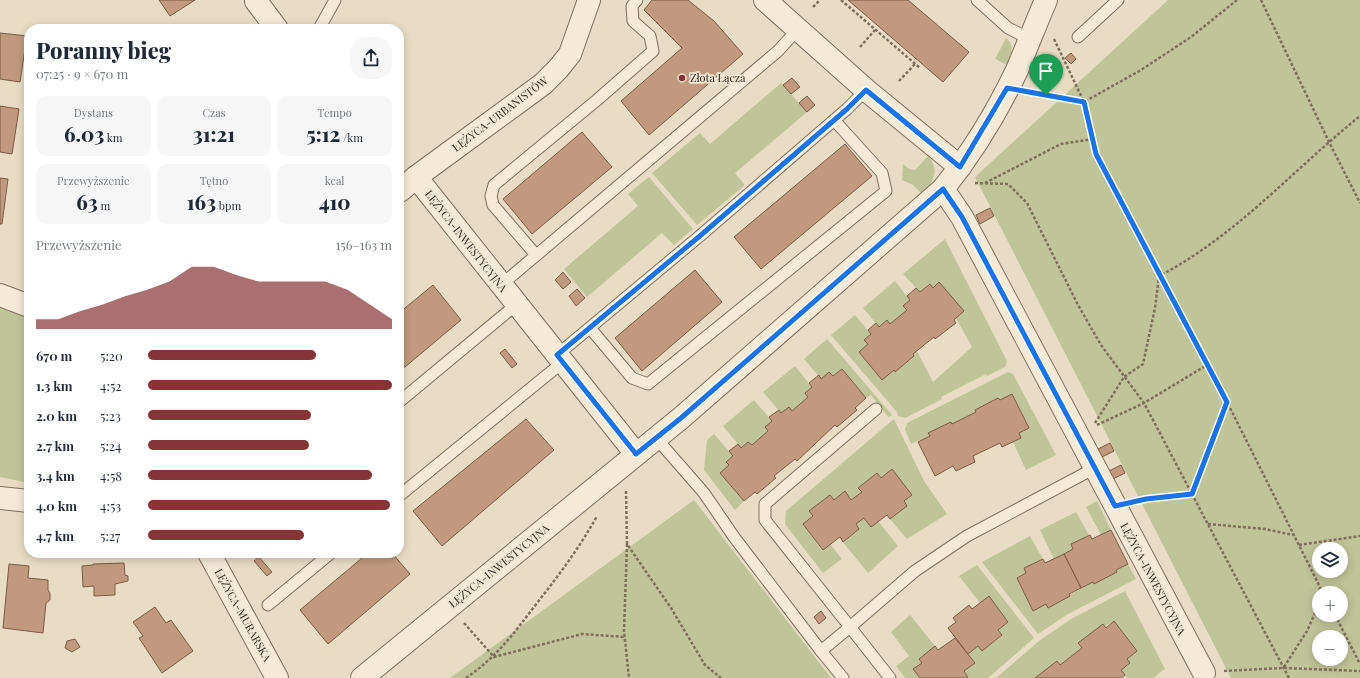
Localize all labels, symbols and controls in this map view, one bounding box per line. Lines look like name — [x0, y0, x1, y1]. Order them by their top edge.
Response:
text: Poranny bieg — [36, 35, 171, 65]
button: share — [350, 37, 392, 79]
pin — [1029, 54, 1063, 95]
icon: arrive — [1035, 60, 1057, 82]
text: 07:25 · 9 × 670 m — [36, 65, 128, 82]
place label: Złota Łącza — [690, 70, 746, 85]
street label: ŁĘŻYCA-URBANISTÓW — [449, 73, 551, 155]
marker: Złota Łącza — [677, 73, 687, 83]
text: Dystans — [74, 105, 113, 120]
text: Czas — [202, 105, 226, 120]
text: Tempo — [318, 105, 352, 120]
text: 6.03 — [64, 120, 104, 147]
text: 31:21 — [193, 120, 235, 147]
text: 5:12 — [306, 120, 340, 147]
text: km — [104, 130, 123, 145]
text: /km — [340, 130, 363, 145]
text: Przewyższenie — [57, 173, 130, 188]
text: Tętno — [200, 173, 228, 188]
text: kcal — [325, 173, 345, 188]
street label: ŁĘŻYCA-INWESTYCYJNA — [422, 187, 511, 295]
text: 63 — [76, 188, 98, 215]
text: 163 — [187, 188, 216, 215]
text: 410 — [319, 188, 351, 215]
text: m — [98, 198, 110, 213]
text: bpm — [216, 198, 241, 213]
text: Przewyższenie — [36, 236, 122, 253]
text: 156–163 m — [336, 236, 392, 253]
text: 670 m — [36, 347, 72, 364]
text: 5:20 — [100, 347, 123, 364]
text: 1.3 km — [36, 377, 73, 394]
text: 4:52 — [100, 377, 122, 394]
text: 2.0 km — [36, 407, 77, 424]
text: 5:23 — [100, 407, 121, 424]
text: 2.7 km — [36, 437, 74, 454]
text: 5:24 — [100, 437, 122, 454]
text: 3.4 km — [36, 467, 75, 484]
text: 4:58 — [100, 467, 122, 484]
text: 4.0 km — [36, 497, 77, 514]
text: 4:53 — [100, 497, 121, 514]
street label: ŁĘŻYCA-INWESTYCYJNA — [445, 520, 552, 611]
street label: ŁĘŻYCA-INWESTYCYJNA — [1117, 520, 1190, 638]
text: 4.7 km — [36, 527, 74, 544]
text: 5:27 — [100, 527, 120, 544]
map controls — [1312, 542, 1348, 666]
button: layers — [1312, 542, 1348, 578]
street label: ŁĘŻYCA-MURARSKA — [212, 566, 275, 664]
button: + — [1312, 586, 1348, 622]
button: − — [1312, 630, 1348, 666]

